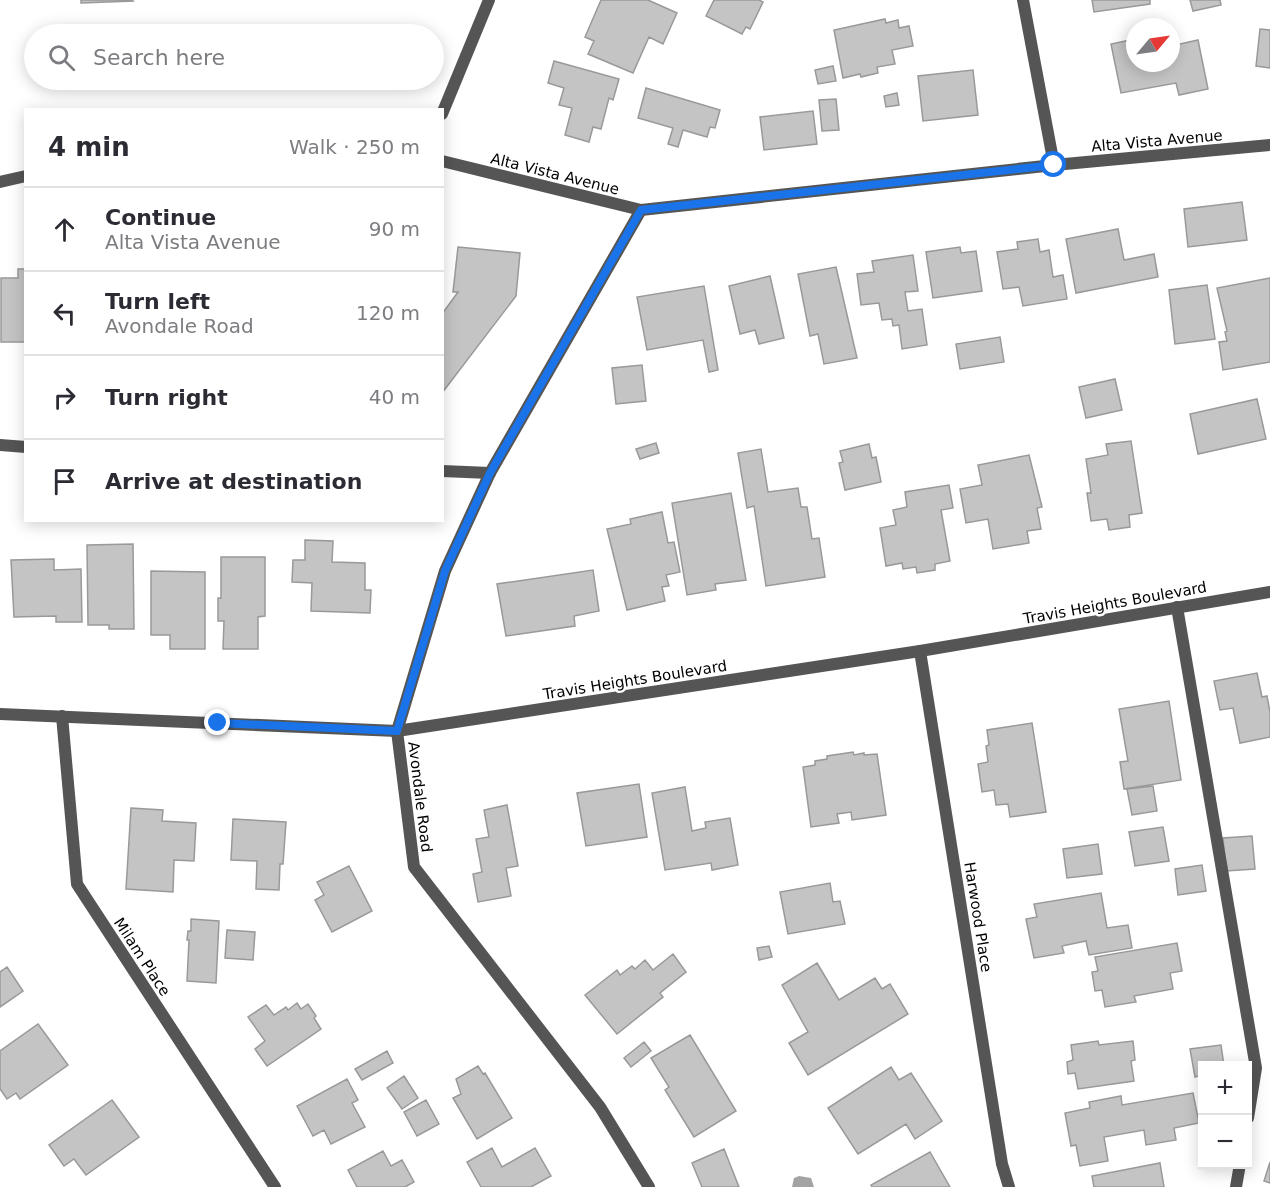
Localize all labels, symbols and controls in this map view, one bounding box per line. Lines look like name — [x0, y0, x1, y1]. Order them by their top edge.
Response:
north arrow — [1126, 18, 1180, 72]
search box — [24, 24, 444, 90]
icon: search — [45, 41, 78, 74]
text: Search here — [93, 45, 225, 70]
street label: Alta Vista Avenue — [1091, 126, 1223, 156]
text: 4 min — [48, 132, 130, 162]
text: Walk · 250 m — [289, 135, 420, 159]
street label: Alta Vista Avenue — [489, 149, 621, 199]
route start — [1040, 151, 1066, 177]
text: Continue — [105, 205, 216, 230]
icon: ahead — [48, 213, 81, 246]
text: 90 m — [369, 217, 420, 241]
text: Alta Vista Avenue — [105, 230, 281, 254]
text: Turn left — [105, 289, 210, 314]
icon: left — [48, 297, 81, 330]
text: 120 m — [356, 301, 420, 325]
text: Avondale Road — [105, 314, 254, 338]
icon: right — [48, 381, 81, 414]
text: Turn right — [105, 385, 228, 410]
text: 40 m — [369, 385, 420, 409]
icon: arrive — [48, 465, 81, 498]
text: Arrive at destination — [105, 469, 362, 494]
street label: Travis Heights Boulevard — [1021, 578, 1208, 628]
street label: Travis Heights Boulevard — [541, 657, 728, 704]
route end — [204, 709, 230, 735]
street label: Avondale Road — [404, 741, 436, 853]
street label: Harwood Place — [960, 861, 996, 973]
street label: Milam Place — [110, 914, 174, 1000]
map controls — [1198, 1061, 1252, 1169]
button: + — [1198, 1061, 1252, 1115]
button: − — [1198, 1115, 1252, 1169]

